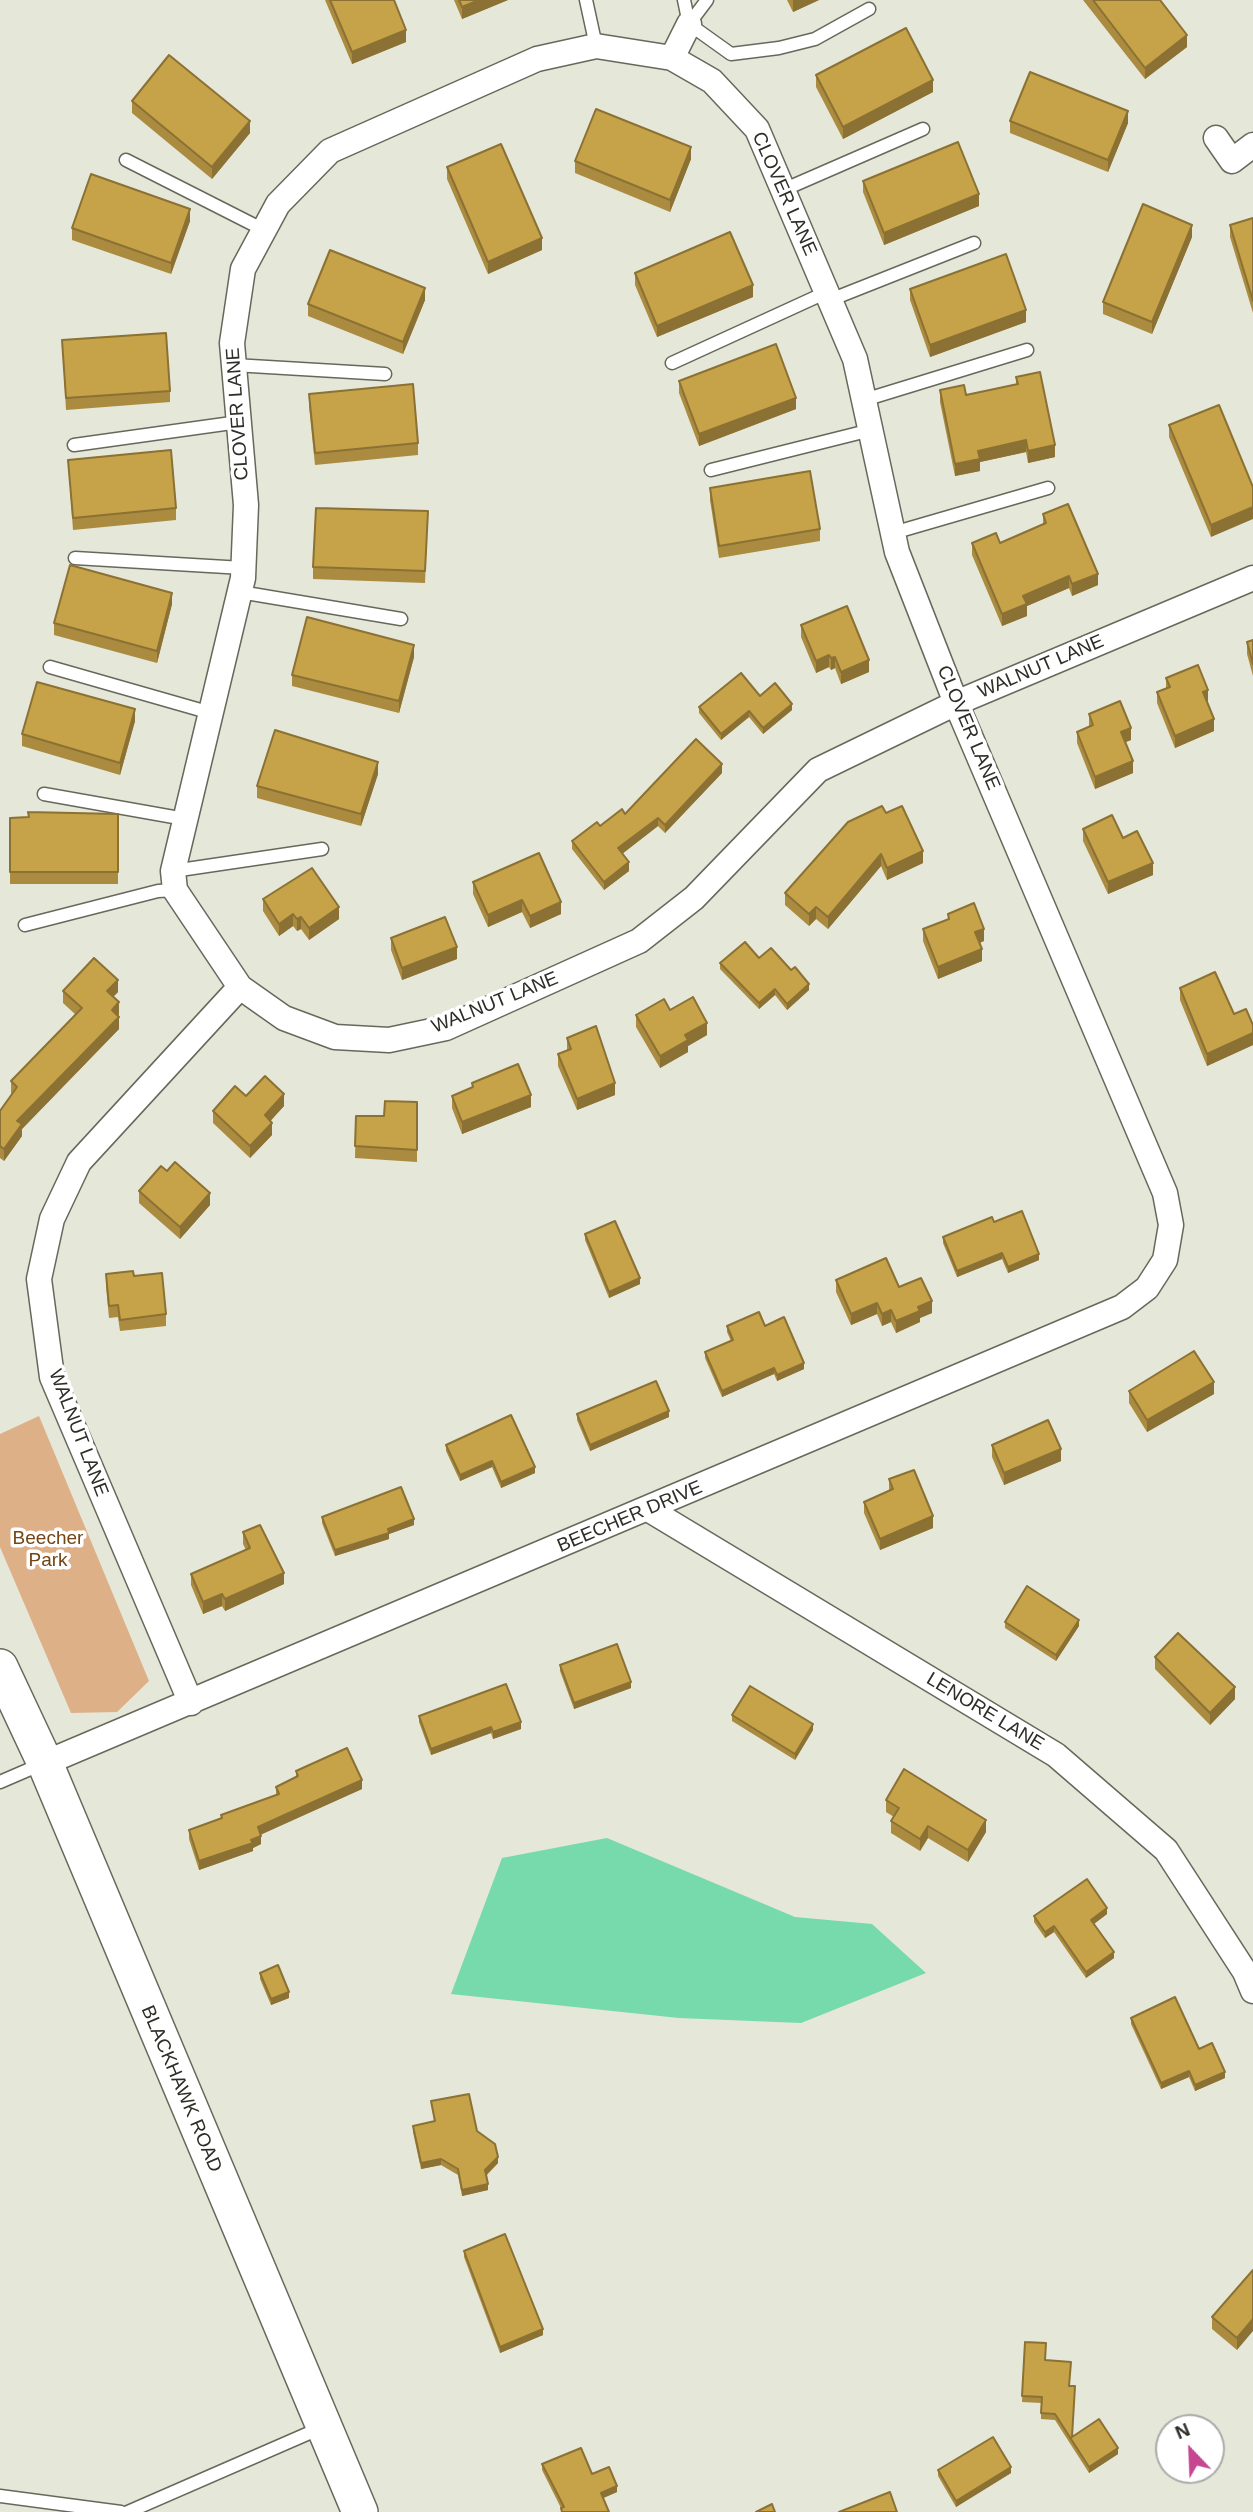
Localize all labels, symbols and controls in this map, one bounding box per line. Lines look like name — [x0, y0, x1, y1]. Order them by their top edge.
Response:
street label: CLOVER LANE — [747, 129, 821, 259]
street label: CLOVER LANE — [222, 347, 254, 481]
street label: WALNUT LANE — [975, 630, 1107, 704]
street label: CLOVER LANE — [932, 662, 1004, 794]
street label: WALNUT LANE — [428, 967, 562, 1039]
street label: WALNUT LANE — [43, 1366, 113, 1500]
street label: BEECHER DRIVE — [554, 1476, 706, 1558]
park label: Beecher Park — [13, 1528, 83, 1572]
street label: LENORE LANE — [922, 1668, 1048, 1756]
street label: BLACKHAWK ROAD — [136, 2002, 226, 2176]
north arrow — [1155, 2414, 1225, 2484]
text: N — [1172, 2419, 1193, 2443]

